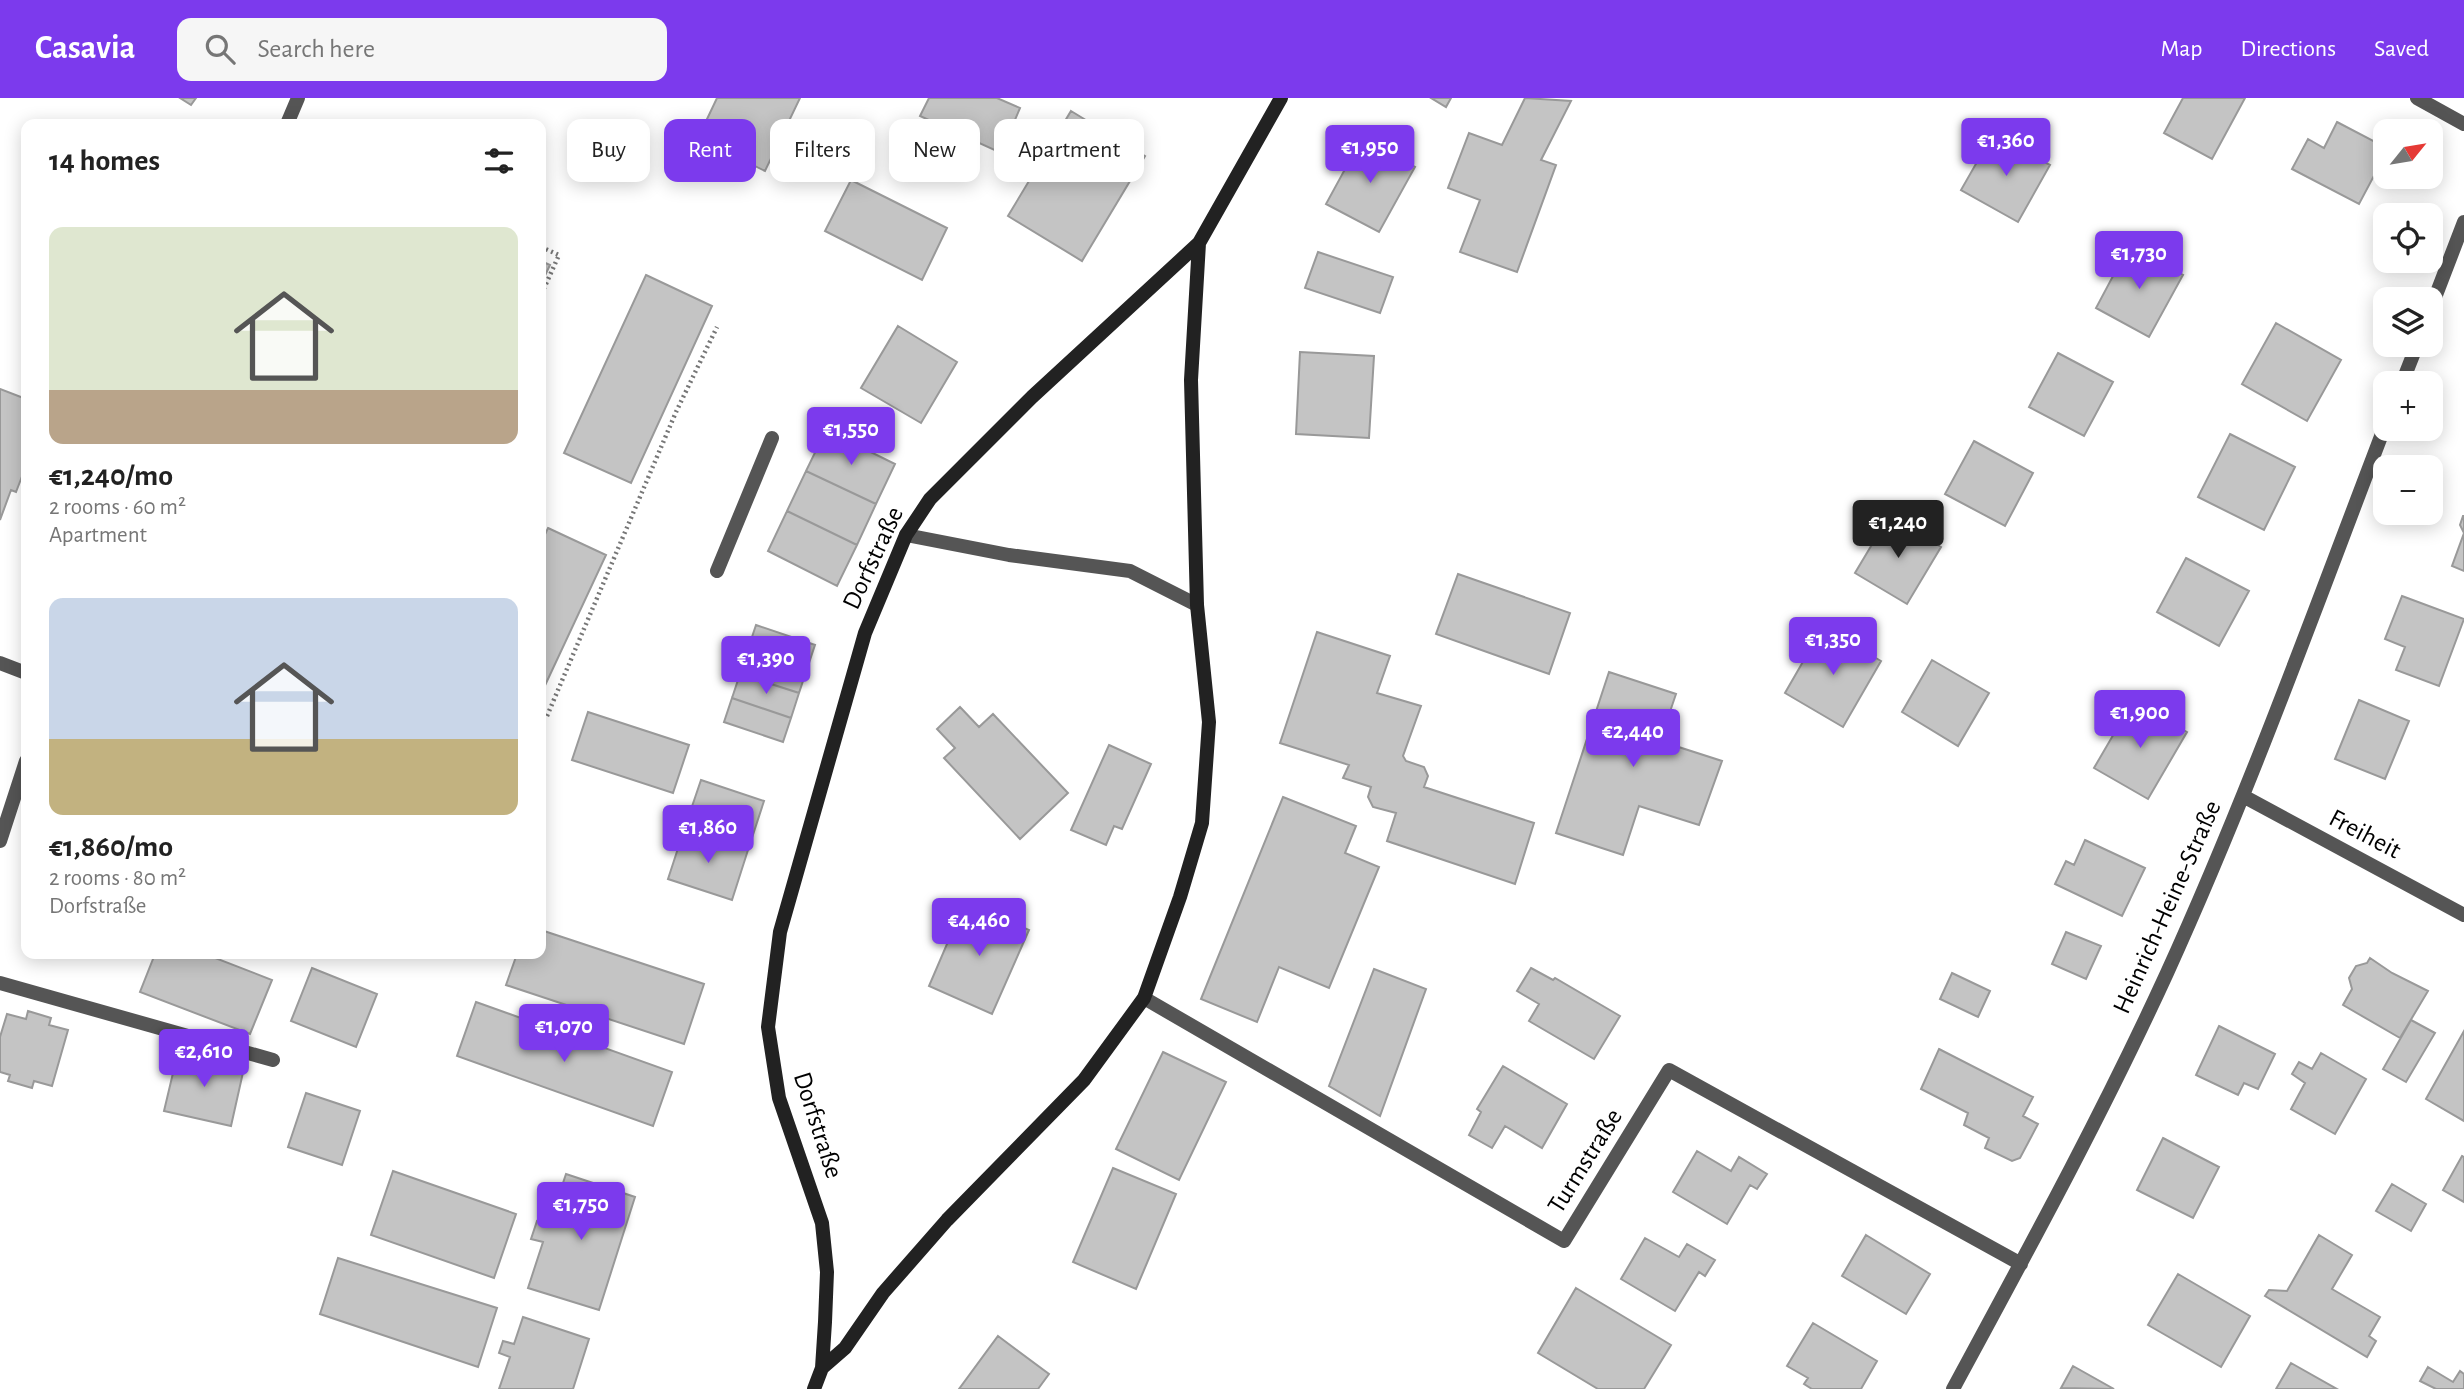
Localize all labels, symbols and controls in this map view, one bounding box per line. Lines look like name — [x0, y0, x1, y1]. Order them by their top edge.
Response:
search box — [177, 18, 667, 81]
icon: search — [201, 30, 239, 68]
text: Casavia — [35, 32, 135, 65]
text: Search here — [257, 36, 375, 62]
text: Map — [2160, 37, 2202, 61]
text: Directions — [2240, 37, 2336, 61]
text: Saved — [2374, 37, 2429, 61]
pin: €1,360 — [1949, 118, 2063, 178]
chip: Buy — [567, 119, 650, 182]
chip: Rent — [664, 119, 756, 182]
chip: Filters — [770, 119, 875, 182]
chip: New — [889, 119, 980, 182]
chip: Apartment — [994, 119, 1144, 182]
north arrow — [2373, 119, 2443, 189]
map controls — [2373, 119, 2443, 525]
pin: €1,950 — [1313, 126, 1427, 185]
text: €1,360 — [1977, 129, 2035, 152]
text: €1,950 — [1341, 136, 1399, 159]
icon: filters — [480, 142, 518, 180]
text: 14 homes — [49, 146, 160, 176]
button: locate — [2373, 203, 2443, 273]
pin: €1,730 — [2082, 232, 2196, 291]
text: €1,730 — [2111, 242, 2167, 265]
icon: home — [221, 273, 347, 399]
button: layers — [2373, 287, 2443, 357]
button: + — [2373, 371, 2443, 441]
pin: €1,550 — [794, 408, 908, 467]
text: €1,550 — [823, 418, 879, 441]
button: − — [2373, 455, 2443, 525]
text: €1,240/mo — [49, 461, 173, 491]
text: 2 rooms · 60 m² — [49, 496, 186, 519]
pin: €1,240 — [1841, 500, 1955, 560]
street label: Dorfstraße — [838, 503, 908, 613]
text: €1,240 — [1869, 511, 1927, 534]
text: Apartment — [49, 524, 147, 547]
pin: €1,350 — [1776, 618, 1890, 677]
text: €1,350 — [1805, 628, 1861, 651]
pin: €1,390 — [709, 636, 823, 696]
icon: home — [221, 644, 347, 770]
text: €1,390 — [737, 647, 795, 670]
pin: €1,900 — [2083, 690, 2197, 750]
text: €1,900 — [2110, 701, 2170, 724]
pin: €2,440 — [1576, 710, 1690, 769]
text: €2,440 — [1602, 720, 1664, 743]
street label: Heinrich-Heine-Straße — [2108, 797, 2226, 1017]
street label: Freiheit — [2325, 804, 2405, 864]
pin: €1,860 — [651, 806, 765, 865]
text: €1,860 — [679, 816, 737, 839]
text: €1,860/mo — [49, 832, 173, 862]
text: 2 rooms · 80 m² — [49, 867, 186, 890]
text: Dorfstraße — [49, 895, 146, 918]
pin: €4,460 — [922, 898, 1036, 958]
text: €4,460 — [948, 909, 1010, 932]
pin: €1,070 — [507, 1004, 621, 1064]
text: €1,070 — [535, 1015, 593, 1038]
pin: €2,610 — [147, 1030, 261, 1089]
text: €2,610 — [175, 1040, 233, 1063]
street label: Dorfstraße — [789, 1069, 847, 1181]
street label: Turmstraße — [1543, 1104, 1627, 1218]
pin: €1,750 — [524, 1182, 638, 1242]
text: €1,750 — [553, 1193, 609, 1216]

